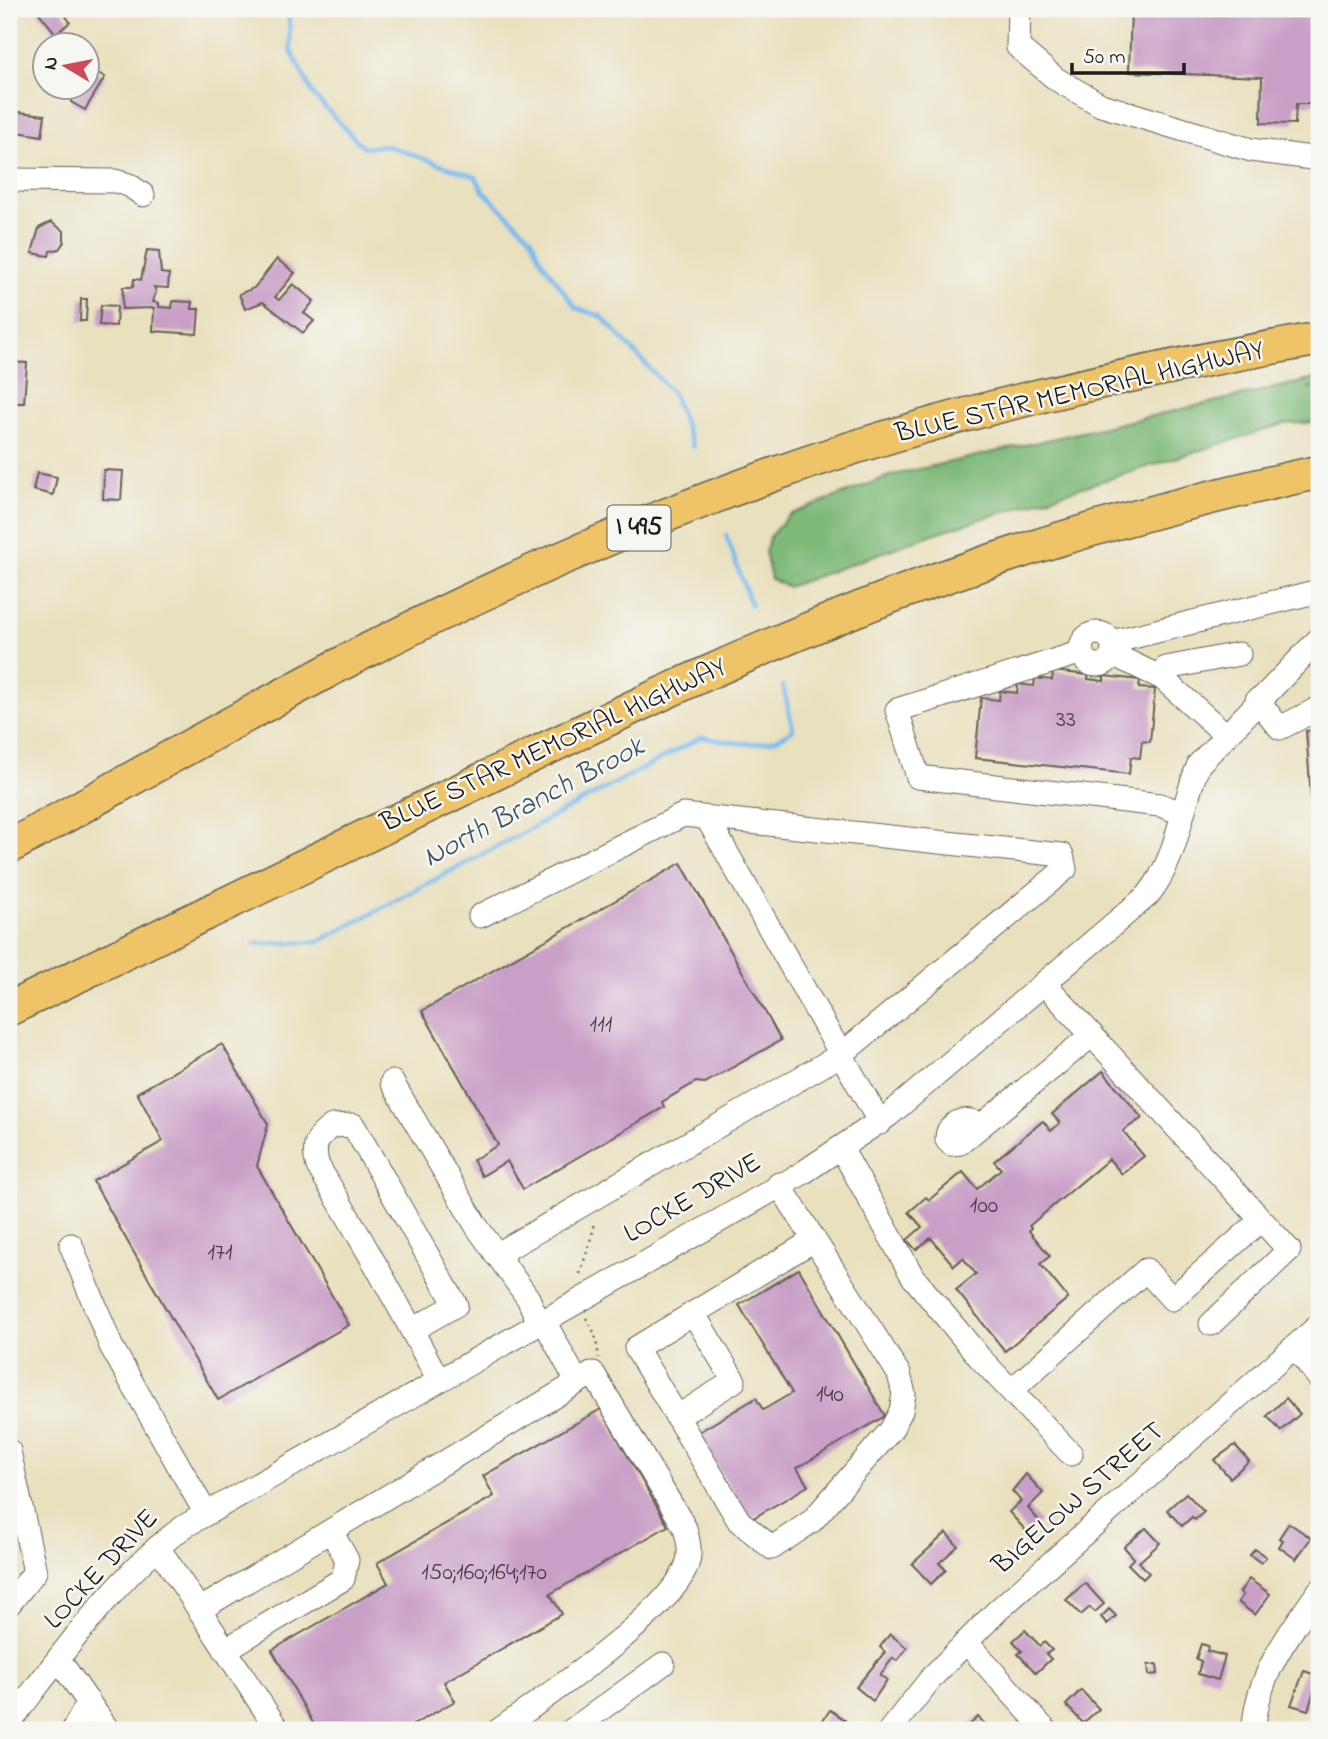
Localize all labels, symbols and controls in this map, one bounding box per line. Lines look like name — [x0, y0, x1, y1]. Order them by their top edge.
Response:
north arrow — [32, 32, 102, 102]
scale bar — [1072, 32, 1184, 76]
text: 50 m — [1083, 43, 1126, 73]
text: N — [37, 55, 66, 72]
street label: BLUE STAR MEMORIAL HIGHWAY — [891, 331, 1269, 456]
road number: I 495 — [608, 506, 670, 550]
street label: BLUE STAR MEMORIAL HIGHWAY — [373, 648, 734, 845]
house number: 33 — [1056, 703, 1076, 738]
water label: North Branch Brook — [415, 725, 654, 880]
house number: 111 — [590, 1008, 613, 1043]
street label: LOCKE DRIVE — [617, 1143, 769, 1255]
house number: 100 — [970, 1189, 998, 1224]
house number: 171 — [207, 1236, 233, 1271]
house number: 140 — [816, 1378, 844, 1413]
street label: BIGELOW STREET — [983, 1412, 1174, 1586]
street label: LOCKE DRIVE — [35, 1500, 169, 1640]
house number: 150;160;164;170 — [421, 1556, 547, 1591]

